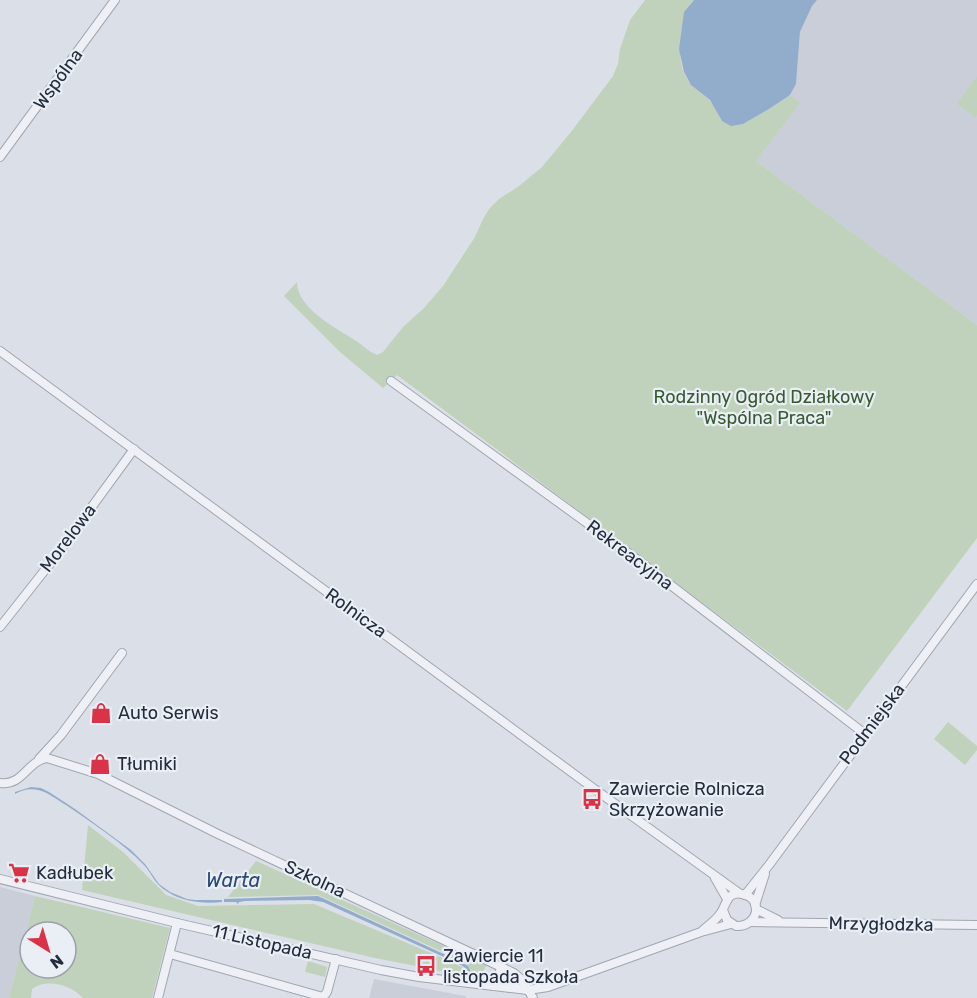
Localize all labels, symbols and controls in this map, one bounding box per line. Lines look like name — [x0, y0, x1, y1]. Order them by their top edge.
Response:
street label: Wspólna — [29, 44, 87, 114]
park label: Rodzinny Ogród Działkowy "Wspólna Praca" — [654, 386, 874, 429]
street label: Morelowa — [35, 499, 101, 577]
street label: Rekreacyjna — [582, 515, 678, 595]
street label: Rolnicza — [321, 583, 391, 643]
street label: Podmiejska — [834, 679, 910, 769]
shop icon: Auto Serwis — [89, 701, 113, 725]
place label: Auto Serwis — [118, 702, 219, 724]
shop icon: Tłumiki — [88, 752, 112, 776]
place label: Tłumiki — [117, 753, 177, 775]
place label: Zawiercie Rolnicza Skrzyżowanie — [609, 778, 765, 821]
bus stop icon: Zawiercie Rolnicza Skrzyżowanie — [580, 787, 604, 811]
street label: Szkolna — [281, 855, 349, 903]
supermarket icon: Kadłubek — [7, 861, 31, 885]
place label: Kadłubek — [36, 862, 114, 884]
water label: Warta — [206, 868, 261, 892]
street label: Mrzygłodzka — [828, 912, 934, 936]
north arrow — [18, 920, 78, 980]
street label: 11 Listopada — [210, 920, 314, 964]
place label: Zawiercie 11 listopada Szkoła — [443, 945, 578, 988]
text: N — [46, 951, 67, 973]
bus stop icon: Zawiercie 11 listopada Szkoła — [414, 954, 438, 978]

